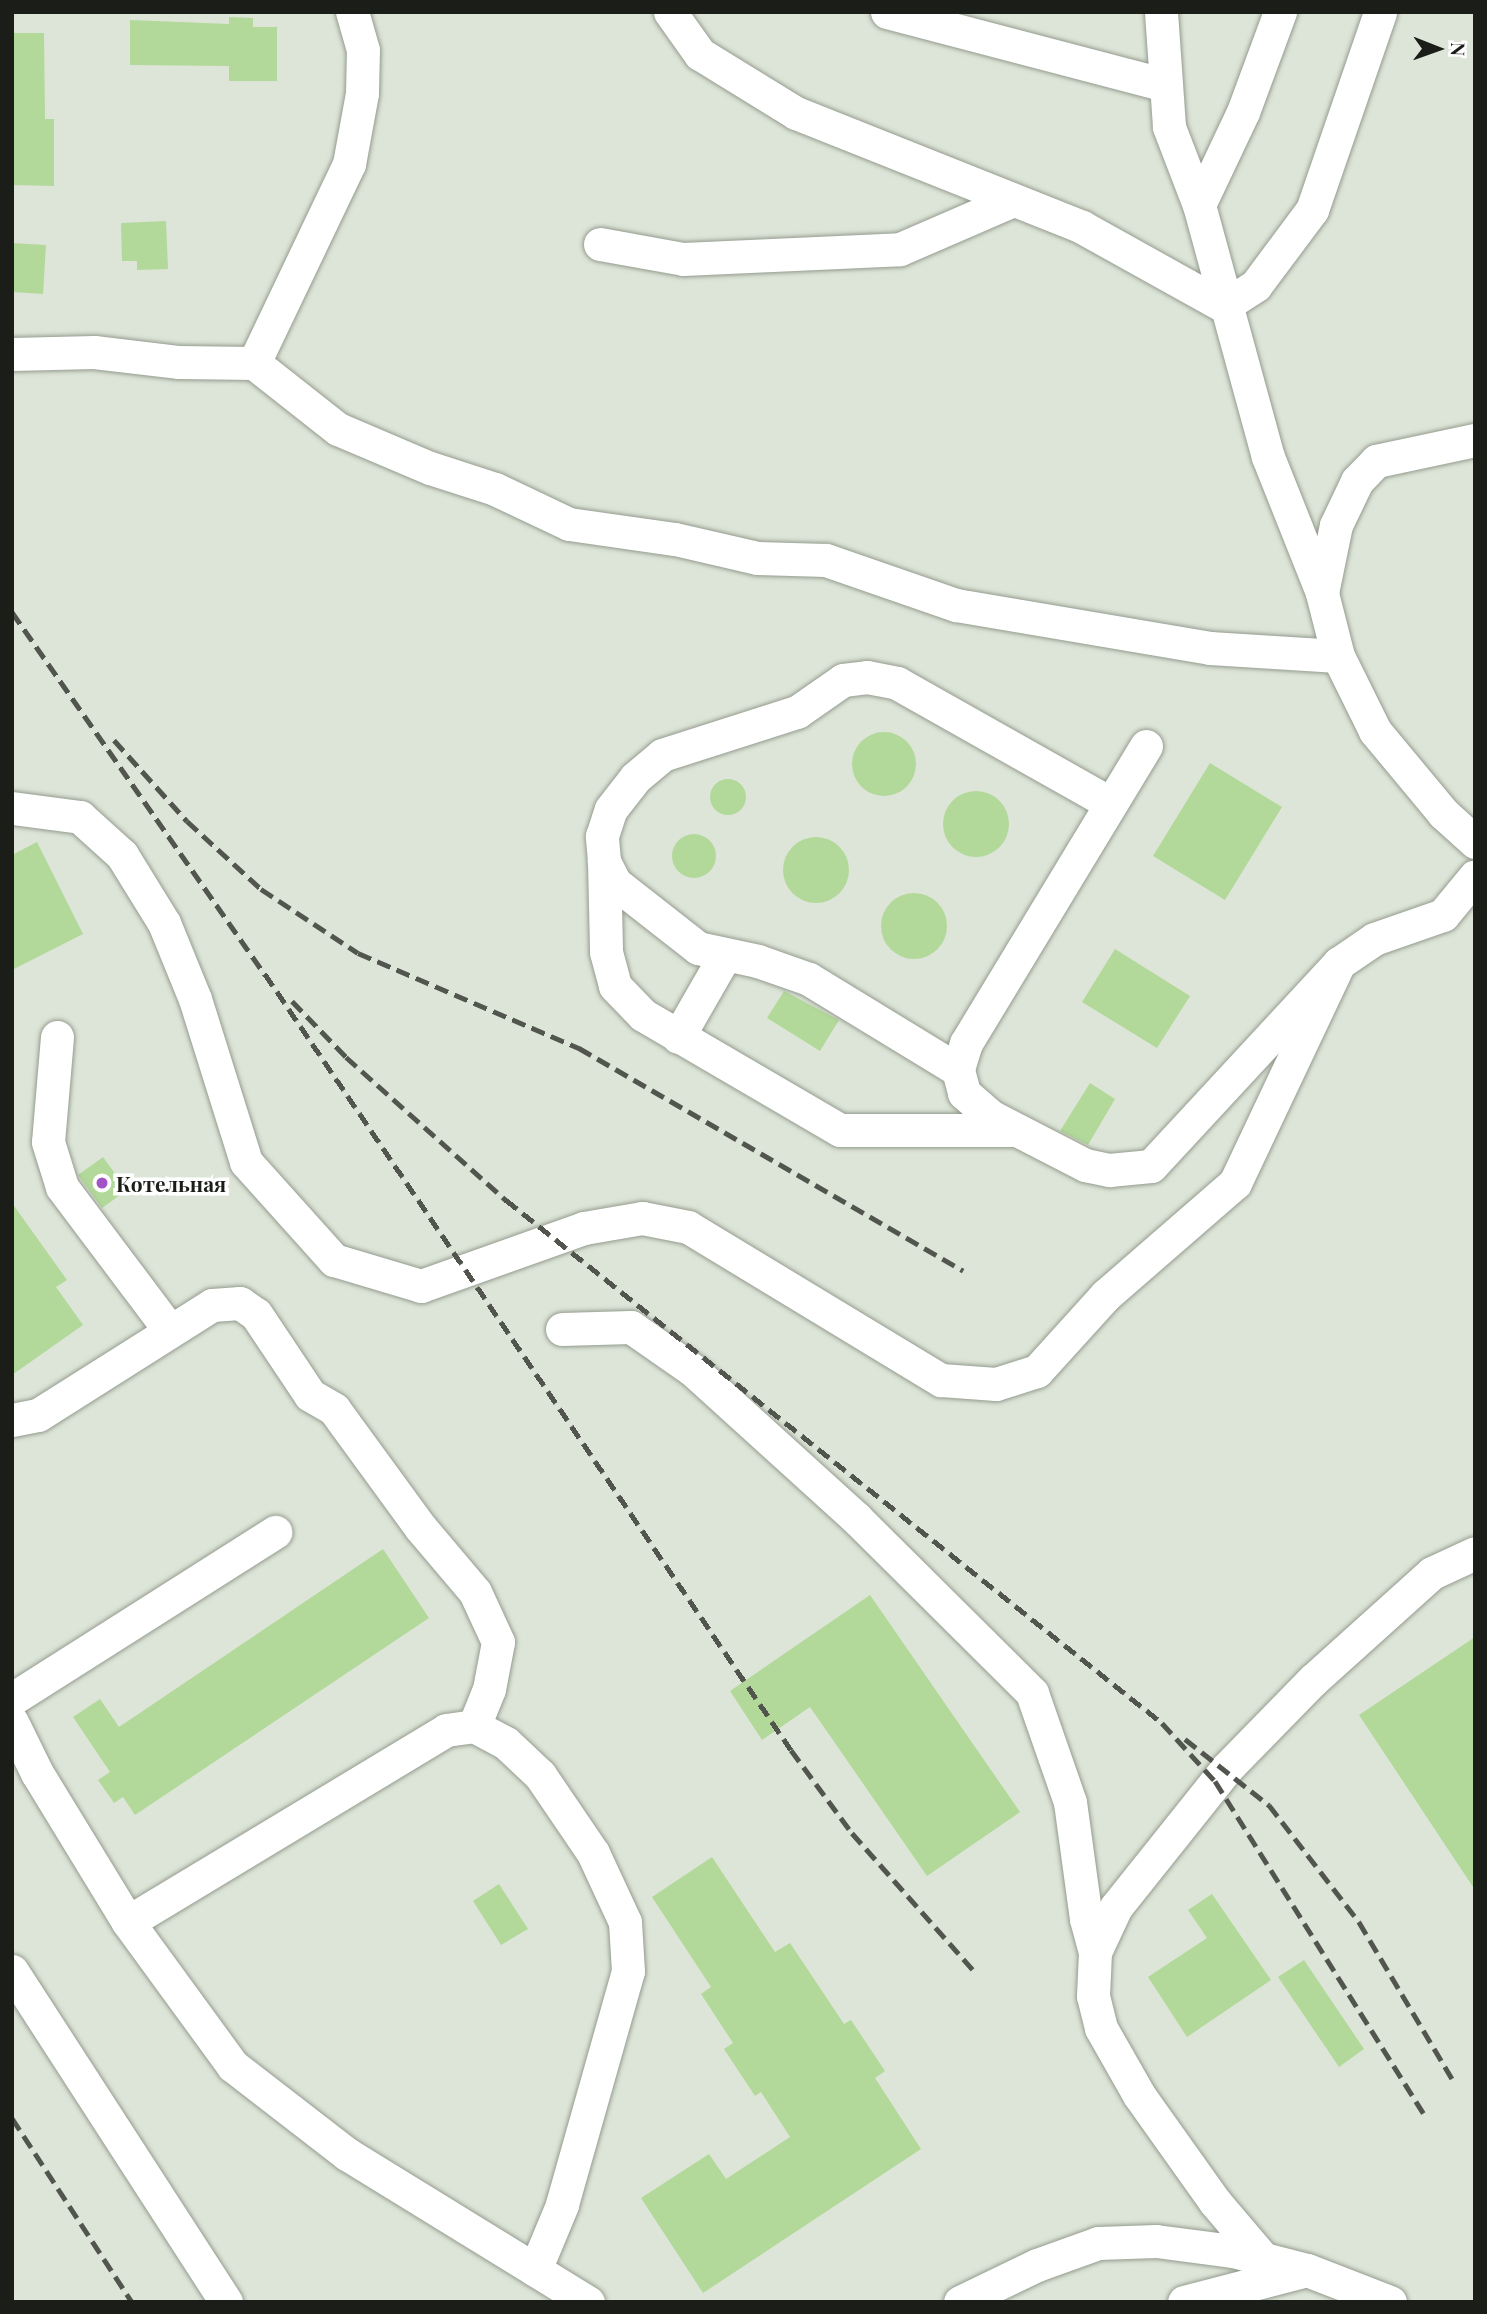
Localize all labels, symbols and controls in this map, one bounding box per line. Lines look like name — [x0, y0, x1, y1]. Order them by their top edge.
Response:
north arrow — [1403, 14, 1473, 84]
text: N — [1446, 42, 1472, 56]
place label: Котельная — [116, 1170, 226, 1196]
marker: Котельная — [94, 1175, 110, 1191]

